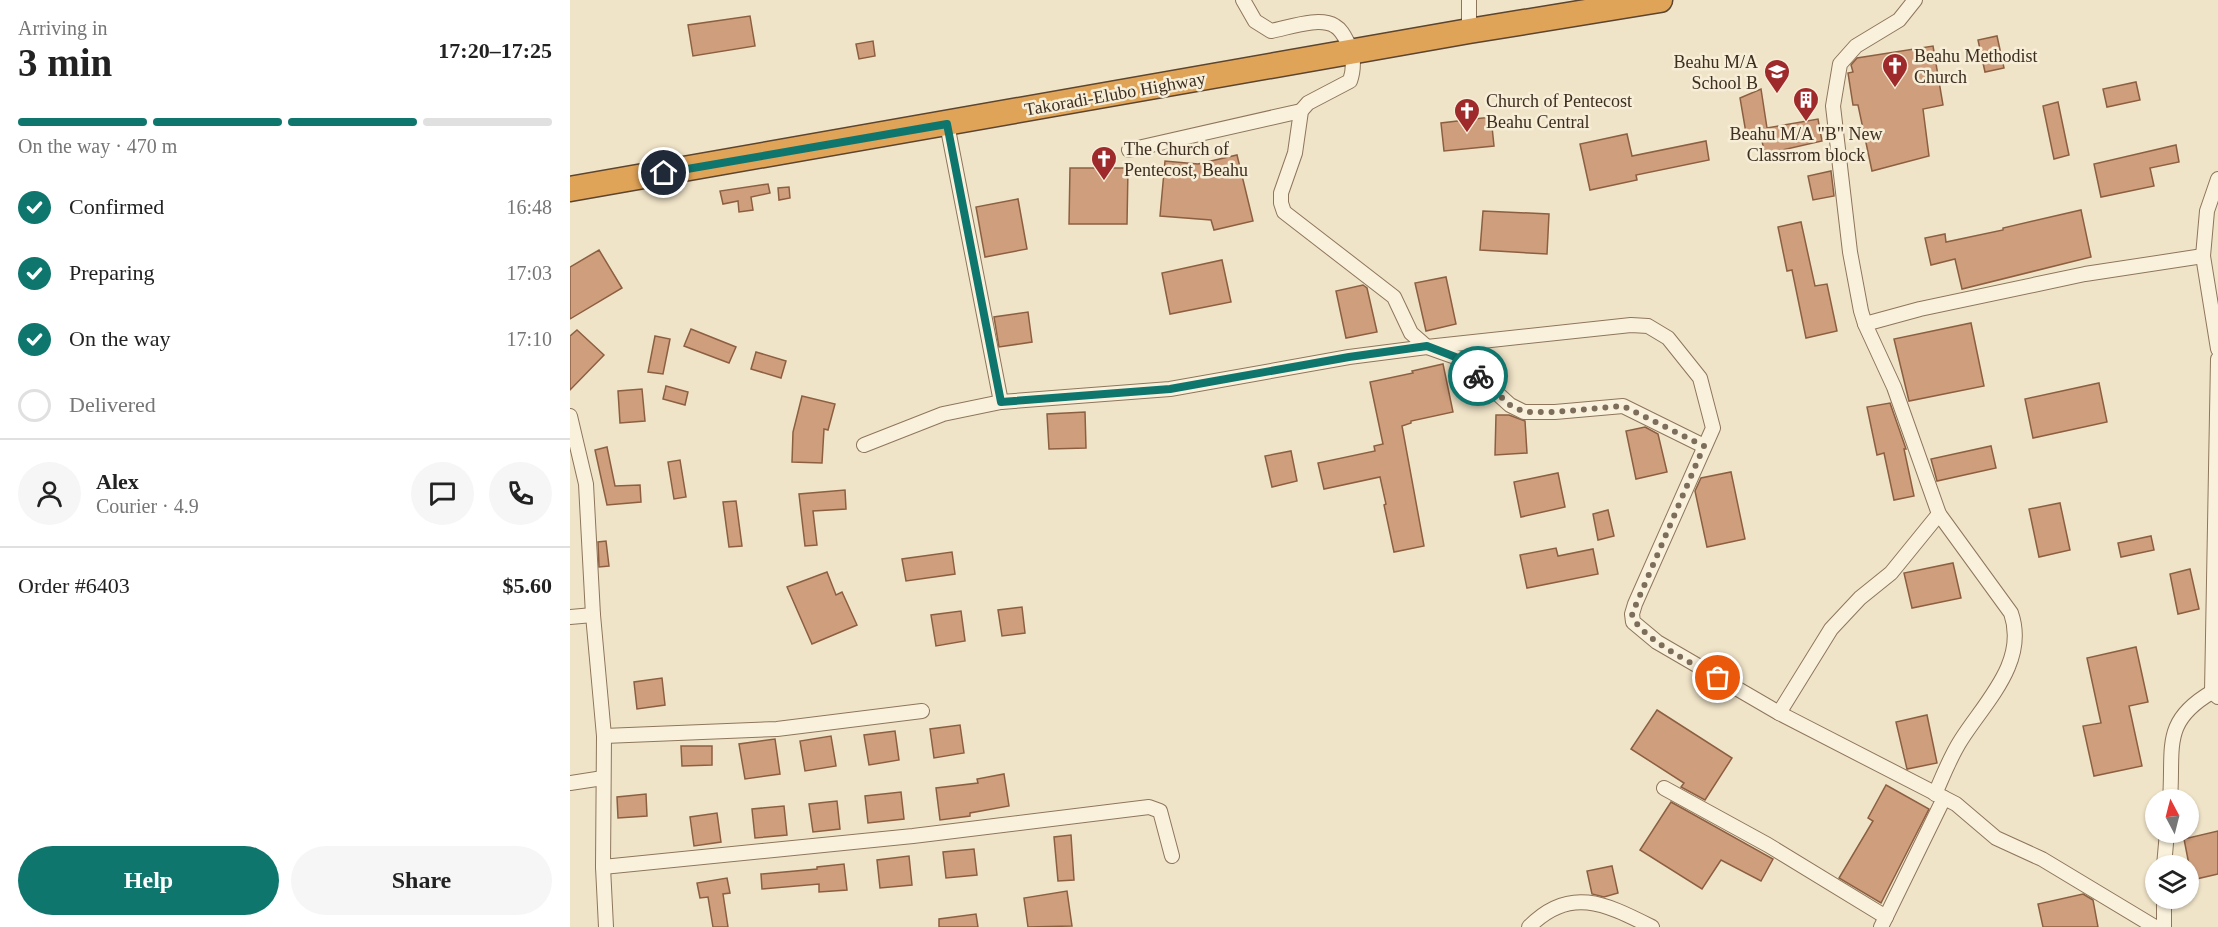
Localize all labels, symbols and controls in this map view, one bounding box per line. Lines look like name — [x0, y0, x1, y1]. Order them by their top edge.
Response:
text: Arriving in — [18, 17, 107, 39]
text: 17:20–17:25 — [438, 38, 552, 63]
text: 3 min — [18, 41, 112, 84]
place label: Beahu Methodist Church — [1914, 46, 2038, 87]
church icon: Beahu Methodist Church — [1880, 51, 1910, 89]
place label: Beahu M/A School B — [1674, 52, 1758, 93]
school or university icon: Beahu M/A School B — [1762, 57, 1792, 95]
street label: Takoradi-Elubo Highway — [1023, 68, 1207, 120]
building icon: Beahu M/A "B" New Classrrom block — [1791, 85, 1821, 123]
place label: Church of Pentecost Beahu Central — [1486, 91, 1632, 132]
church icon: Church of Pentecost Beahu Central — [1452, 96, 1482, 134]
place label: Beahu M/A "B" New Classrrom block — [1729, 124, 1883, 165]
text: On the way · 470 m — [18, 135, 177, 157]
place label: The Church of Pentecost, Beahu — [1124, 139, 1248, 180]
church icon: The Church of Pentecost, Beahu — [1089, 144, 1119, 182]
pin — [638, 147, 689, 198]
icon: home — [647, 156, 680, 189]
icon: check — [18, 191, 51, 224]
text: Confirmed — [69, 194, 164, 219]
text: 16:48 — [506, 196, 552, 218]
icon: check — [18, 257, 51, 290]
text: Preparing — [69, 260, 155, 285]
text: 17:03 — [506, 262, 552, 284]
icon: check — [18, 323, 51, 356]
text: On the way — [69, 326, 170, 351]
text: 17:10 — [506, 328, 552, 350]
courier — [1448, 346, 1508, 406]
icon: bike — [1462, 360, 1495, 393]
text: Delivered — [69, 392, 156, 417]
button: person — [18, 462, 81, 525]
button: chat — [411, 462, 474, 525]
button: phone — [489, 462, 552, 525]
text: Alex — [96, 469, 139, 494]
text: Courier · 4.9 — [96, 495, 199, 517]
text: Order #6403 — [18, 573, 130, 598]
text: $5.60 — [503, 573, 552, 598]
pin — [1692, 652, 1743, 703]
icon: bag — [1701, 661, 1734, 694]
north arrow — [2145, 789, 2199, 843]
map controls — [2145, 789, 2199, 909]
button: Help — [18, 846, 279, 915]
button: Share — [291, 846, 552, 915]
button: layers — [2145, 855, 2199, 909]

